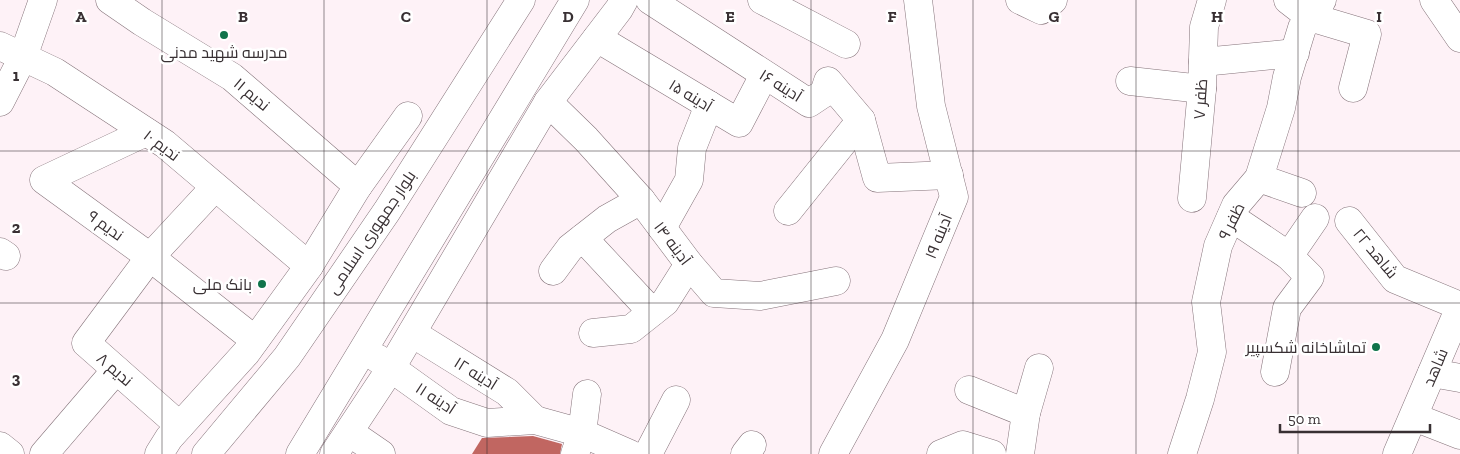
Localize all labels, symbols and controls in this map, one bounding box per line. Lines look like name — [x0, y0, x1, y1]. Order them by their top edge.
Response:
text: A — [76, 7, 87, 26]
text: B — [238, 7, 248, 26]
text: C — [401, 7, 411, 26]
text: D — [562, 7, 574, 26]
text: E — [725, 7, 735, 26]
text: F — [887, 7, 897, 26]
text: G — [1049, 7, 1060, 26]
text: H — [1211, 7, 1223, 26]
text: I — [1376, 7, 1382, 26]
marker: مدرسه شهید مدنی — [218, 29, 230, 41]
place label: مدرسه شهید مدنی — [160, 43, 288, 63]
street label: آدینه ۱۶ — [756, 65, 806, 106]
text: 1 — [13, 66, 20, 85]
street label: ندیم ۱۱ — [229, 74, 274, 116]
street label: آدینه ۱۵ — [665, 75, 717, 116]
street label: ظفر ۷ — [1190, 78, 1211, 120]
street label: ندیم ۱۰ — [139, 126, 183, 167]
street label: بلوار جمهوری اسلامی — [323, 167, 421, 298]
street label: ظفر ۹ — [1214, 200, 1249, 243]
street label: ندیم ۹ — [83, 206, 127, 246]
street label: آدینه ۱۹ — [921, 210, 956, 262]
text: 2 — [12, 218, 21, 237]
street label: آدینه ۱۴ — [650, 218, 695, 269]
street label: شاهد ۲۲ — [1349, 224, 1402, 282]
place label: بانک ملی — [193, 275, 252, 295]
marker: بانک ملی — [256, 278, 268, 290]
place label: تماشاخانه شکسپیر — [1245, 338, 1367, 358]
marker: تماشاخانه شکسپیر — [1370, 341, 1382, 353]
street label: شاهد — [1419, 345, 1452, 389]
street label: ندیم ۸ — [92, 349, 136, 392]
street label: آدینه ۱۲ — [451, 353, 501, 394]
text: 3 — [12, 369, 21, 388]
street label: آدینه ۱۱ — [412, 379, 460, 419]
scale bar — [1280, 402, 1430, 434]
text: 50 m — [1288, 410, 1321, 428]

